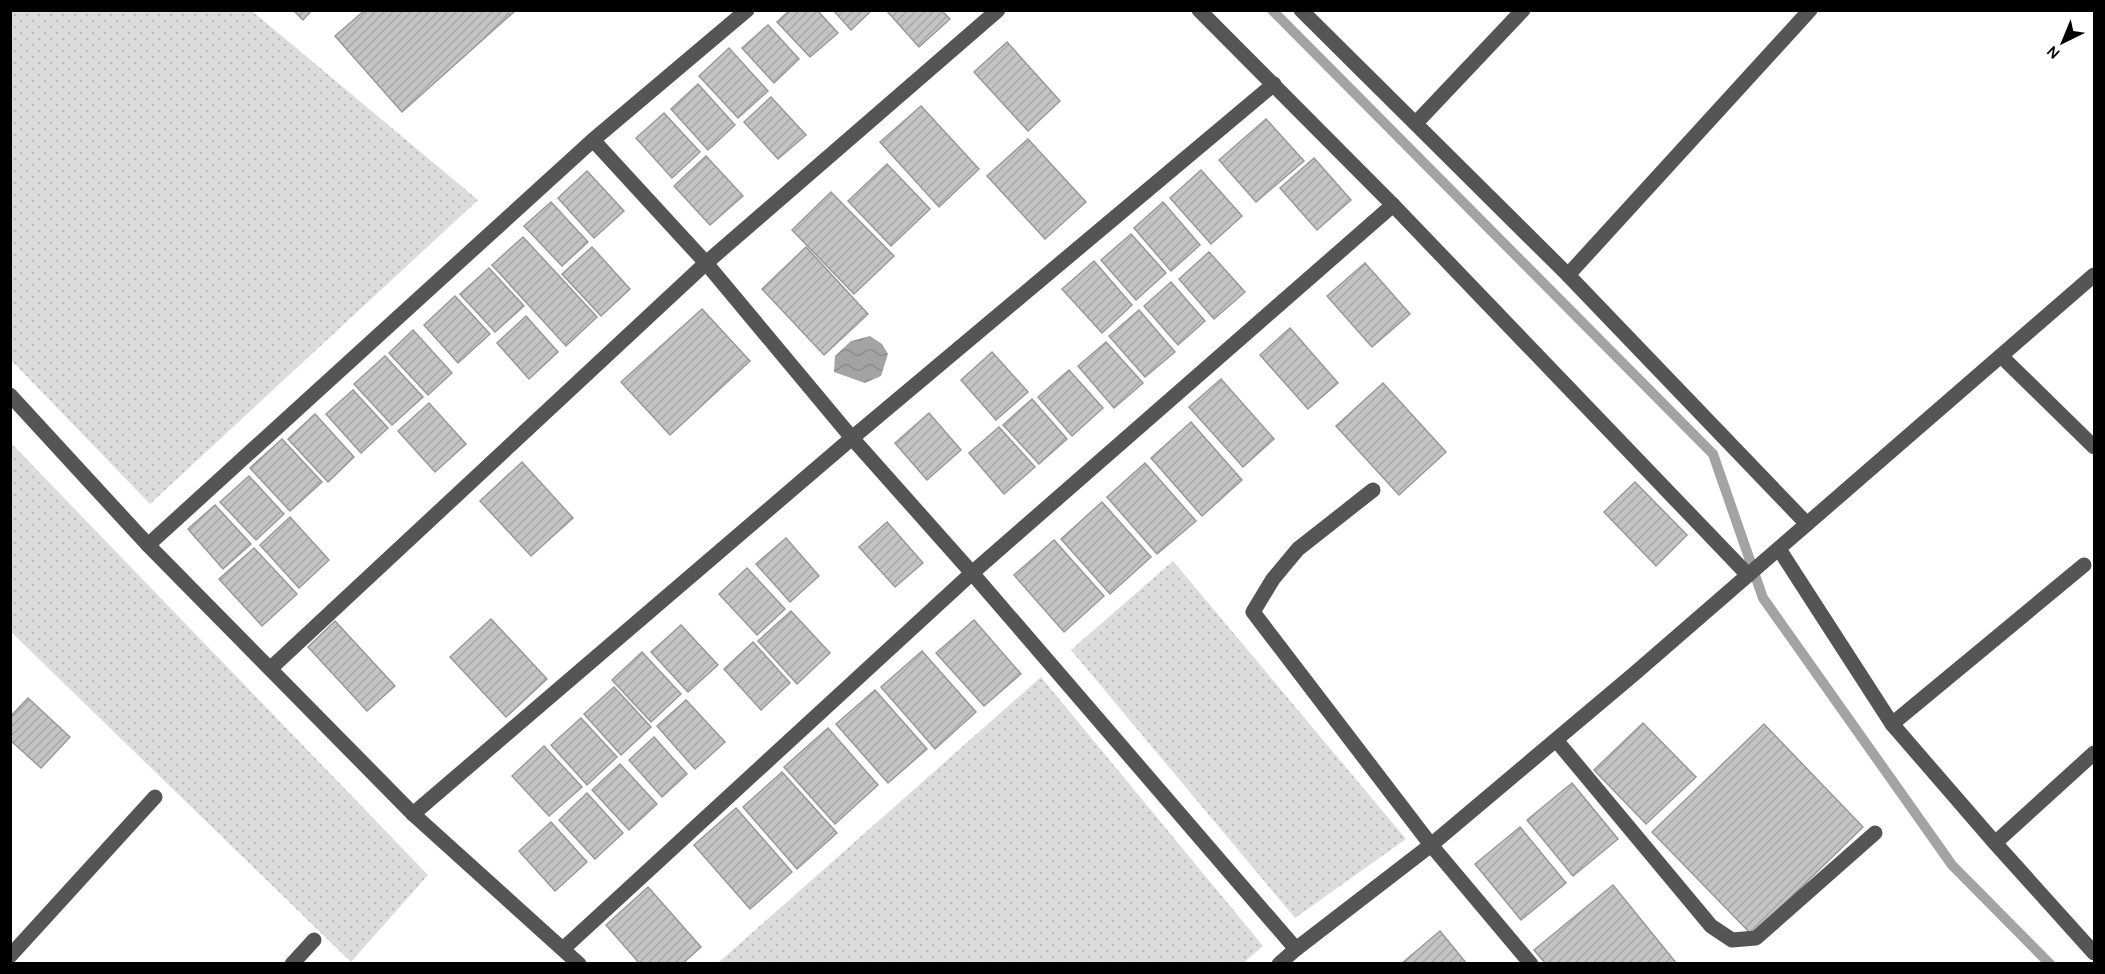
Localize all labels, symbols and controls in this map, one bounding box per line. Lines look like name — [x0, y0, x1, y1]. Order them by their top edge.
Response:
north arrow — [2033, 12, 2093, 72]
text: N — [2042, 42, 2064, 63]

